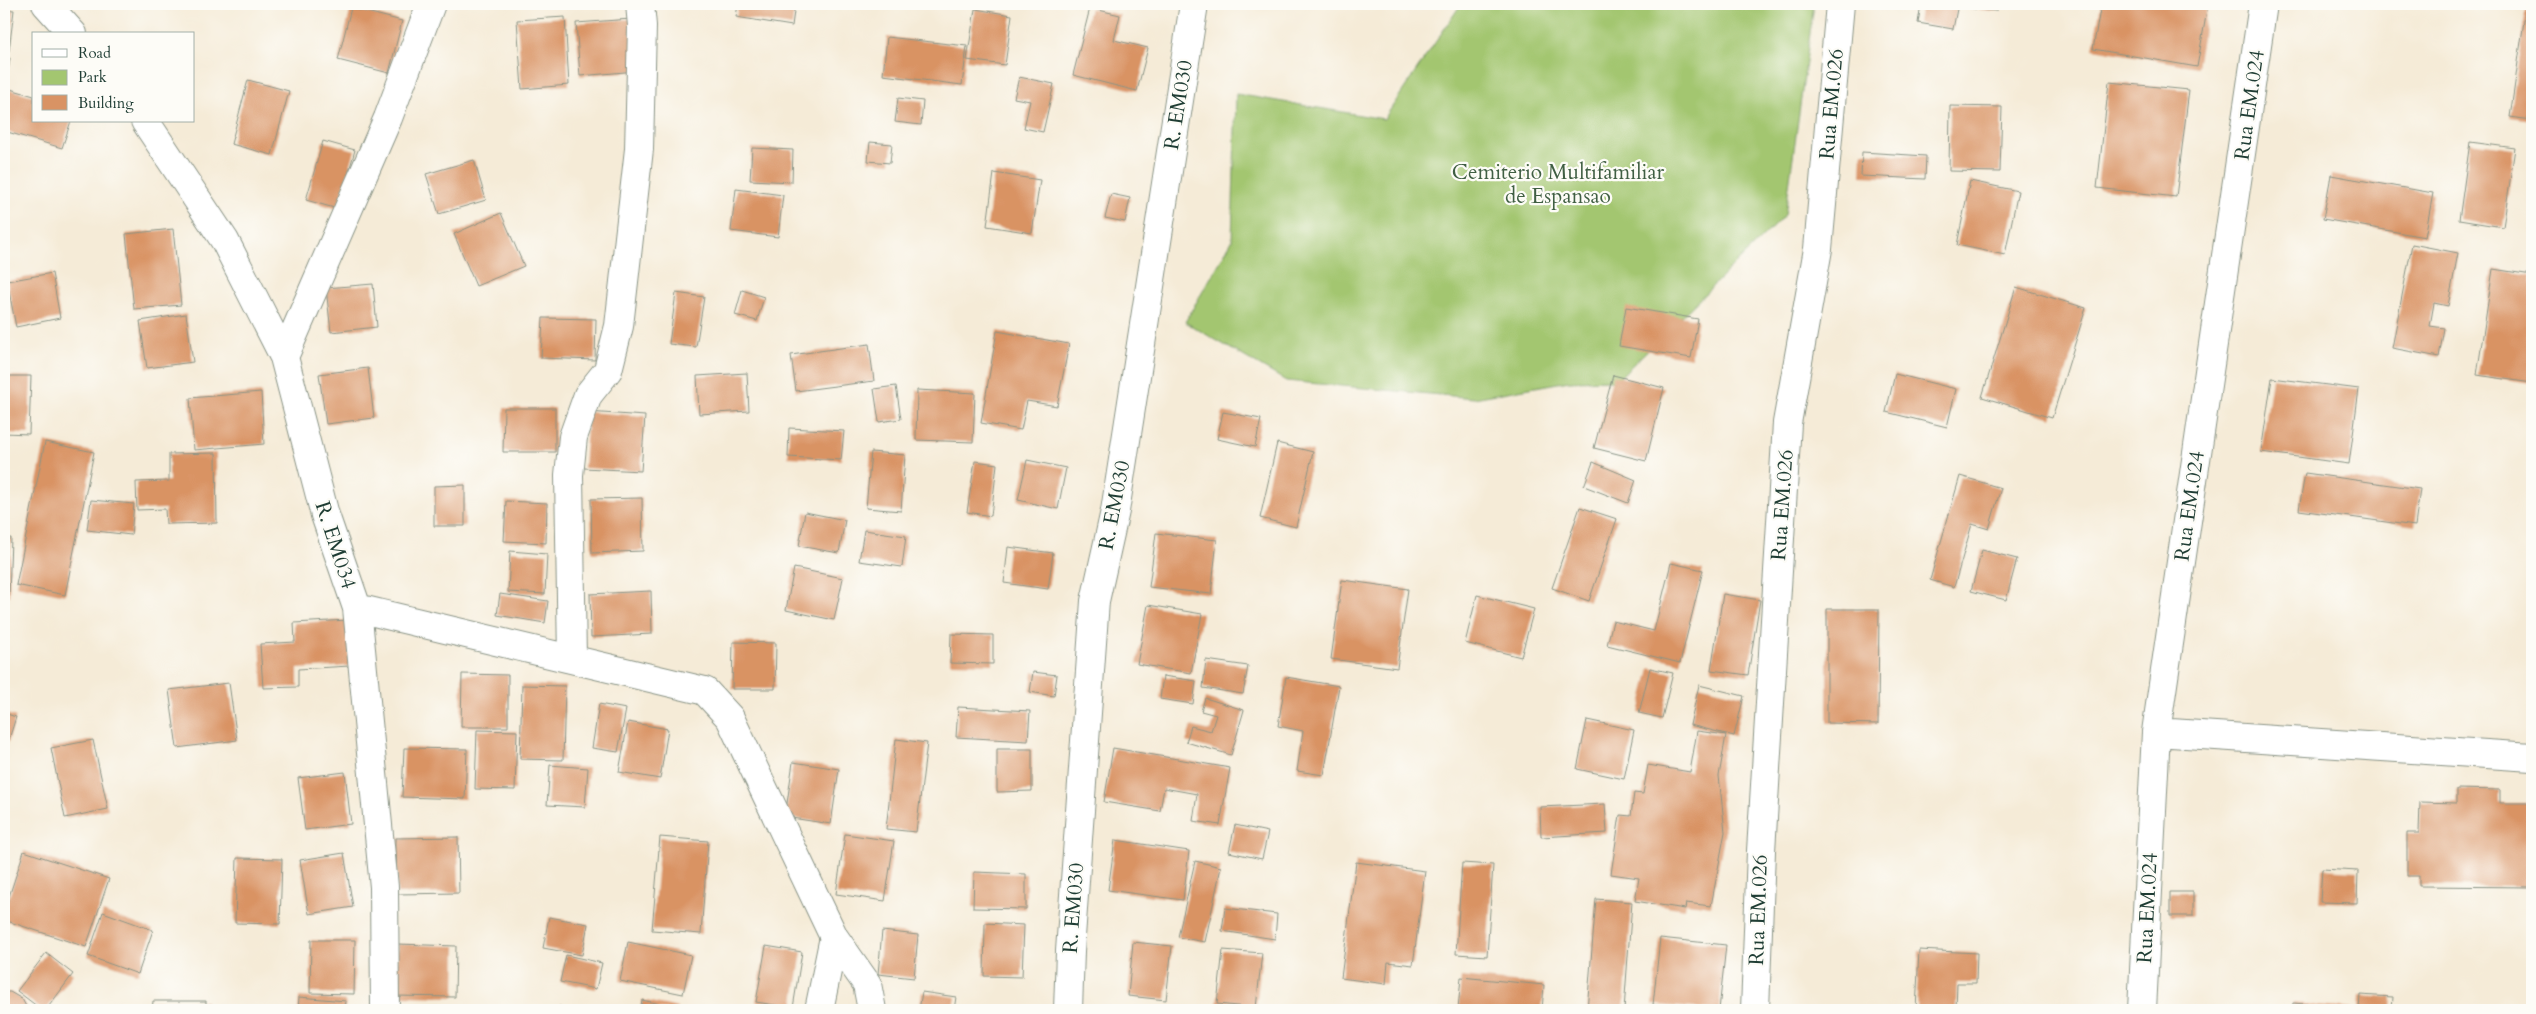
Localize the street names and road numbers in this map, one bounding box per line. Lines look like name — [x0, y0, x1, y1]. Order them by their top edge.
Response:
street label: Rua EM.026 — [1812, 47, 1851, 161]
street label: Rua EM.024 — [2227, 48, 2272, 162]
street label: R. EM030 — [1157, 58, 1200, 152]
street label: Rua EM.026 — [1764, 449, 1801, 561]
street label: Rua EM.024 — [2167, 449, 2212, 563]
street label: R. EM030 — [1092, 458, 1137, 552]
street label: R. EM034 — [308, 498, 363, 593]
street label: Rua EM.024 — [2130, 852, 2165, 964]
street label: Rua EM.026 — [1742, 854, 1775, 966]
street label: R. EM030 — [1056, 862, 1091, 954]

